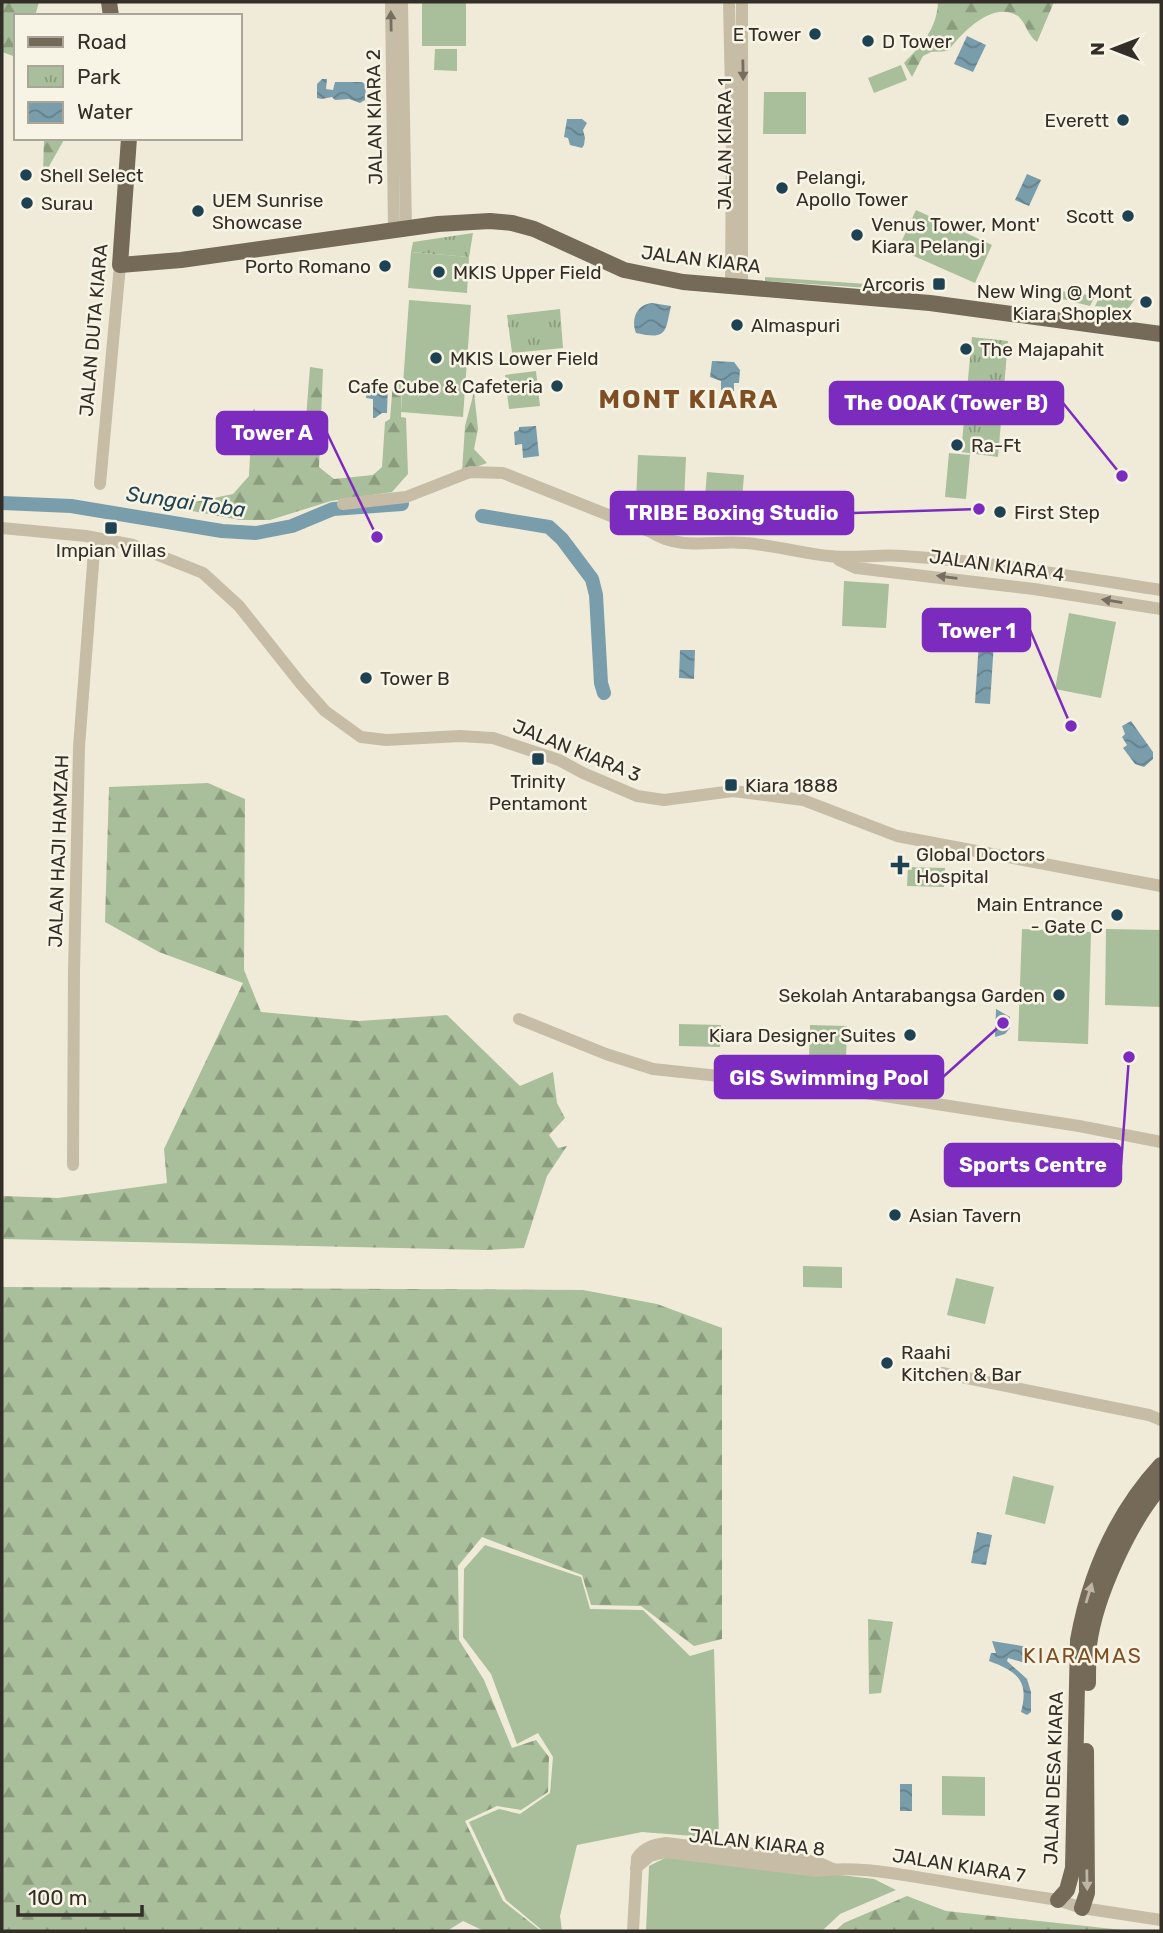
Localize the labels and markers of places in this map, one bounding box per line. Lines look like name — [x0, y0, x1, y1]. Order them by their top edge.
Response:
place label: E Tower — [733, 23, 802, 46]
marker: E Tower — [807, 26, 823, 42]
place label: D Tower — [882, 30, 953, 53]
marker: D Tower — [860, 33, 876, 49]
place label: Everett — [1044, 109, 1110, 132]
marker: Everett — [1115, 112, 1131, 128]
place label: Shell Select — [40, 164, 144, 187]
place label: Pelangi, Apollo Tower — [796, 166, 909, 211]
marker: Shell Select — [18, 167, 34, 183]
marker: Pelangi, Apollo Tower — [774, 180, 790, 196]
place label: UEM Sunrise Showcase — [212, 189, 324, 234]
place label: Surau — [41, 192, 93, 215]
marker: Surau — [19, 195, 35, 211]
marker: UEM Sunrise Showcase — [190, 203, 206, 219]
place label: Scott — [1066, 205, 1115, 228]
marker: Scott — [1120, 208, 1136, 224]
place label: Venus Tower, Mont' Kiara Pelangi — [871, 213, 1040, 258]
marker: Venus Tower, Mont' Kiara Pelangi — [849, 227, 865, 243]
place label: Porto Romano — [245, 255, 371, 278]
marker: Porto Romano — [377, 258, 393, 274]
place label: MKIS Upper Field — [453, 261, 601, 284]
marker: MKIS Upper Field — [431, 264, 447, 280]
place label: Arcoris — [862, 273, 925, 296]
marker: Arcoris — [931, 276, 947, 292]
place label: New Wing @ Mont Kiara Shoplex — [977, 280, 1133, 325]
marker: New Wing @ Mont Kiara Shoplex — [1138, 294, 1154, 310]
place label: Almaspuri — [751, 314, 840, 337]
marker: Almaspuri — [729, 317, 745, 333]
place label: The Majapahit — [980, 338, 1105, 361]
marker: The Majapahit — [958, 341, 974, 357]
place label: MKIS Lower Field — [450, 347, 599, 370]
marker: MKIS Lower Field — [428, 350, 444, 366]
place label: Cafe Cube & Cafeteria — [348, 375, 543, 398]
marker: Cafe Cube & Cafeteria — [549, 378, 565, 394]
callout: The OOAK (Tower B) — [830, 382, 1063, 424]
callout: Tower A — [217, 412, 327, 454]
place label: Ra-Ft — [971, 434, 1022, 457]
marker: Ra-Ft — [949, 437, 965, 453]
callout: TRIBE Boxing Studio — [611, 492, 853, 534]
place label: First Step — [1014, 501, 1100, 524]
marker: First Step — [992, 504, 1008, 520]
marker: Impian Villas — [103, 520, 119, 536]
place label: Impian Villas — [56, 539, 166, 562]
callout: Tower 1 — [923, 609, 1030, 651]
place label: Tower B — [380, 667, 450, 690]
marker: Tower B — [358, 670, 374, 686]
marker: Trinity Pentamont — [530, 751, 546, 767]
place label: Trinity Pentamont — [489, 770, 588, 815]
place label: Kiara 1888 — [745, 774, 838, 797]
marker: Kiara 1888 — [723, 777, 739, 793]
place label: Global Doctors Hospital — [916, 843, 1045, 888]
marker: Global Doctors Hospital — [890, 855, 910, 875]
place label: Main Entrance - Gate C — [976, 893, 1103, 938]
marker: Main Entrance - Gate C — [1109, 907, 1125, 923]
place label: Sekolah Antarabangsa Garden — [779, 984, 1045, 1007]
marker: Sekolah Antarabangsa Garden — [1051, 987, 1067, 1003]
place label: Kiara Designer Suites — [709, 1024, 896, 1047]
marker: Kiara Designer Suites — [902, 1027, 918, 1043]
callout: GIS Swimming Pool — [715, 1056, 943, 1098]
callout: Sports Centre — [945, 1144, 1121, 1186]
place label: Asian Tavern — [909, 1204, 1021, 1227]
marker: Asian Tavern — [887, 1207, 903, 1223]
place label: Raahi Kitchen & Bar — [901, 1341, 1022, 1386]
marker: Raahi Kitchen & Bar — [879, 1355, 895, 1371]

